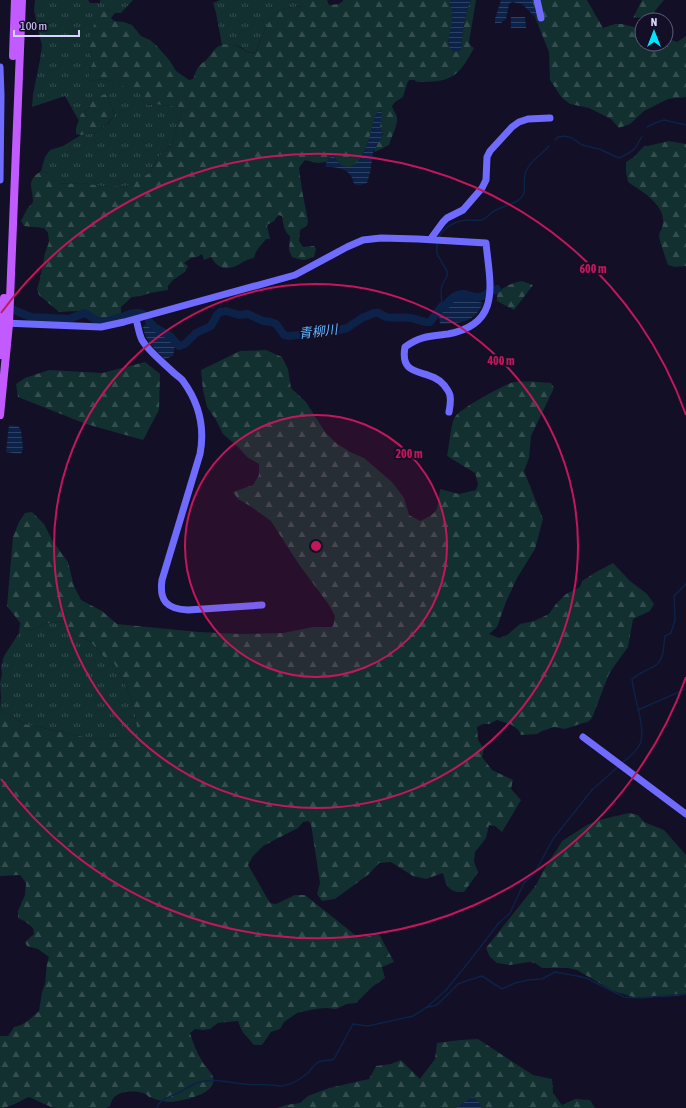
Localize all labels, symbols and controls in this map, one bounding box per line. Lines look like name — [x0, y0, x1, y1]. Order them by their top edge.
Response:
scale bar — [14, 12, 79, 38]
north arrow — [634, 12, 674, 52]
text: N — [651, 16, 657, 28]
text: 100 m — [20, 19, 47, 33]
text: 600 m — [579, 262, 607, 276]
water label: 青柳川 — [298, 321, 340, 341]
text: 400 m — [486, 354, 515, 368]
text: 200 m — [395, 447, 423, 461]
centre of rings — [309, 539, 323, 553]

